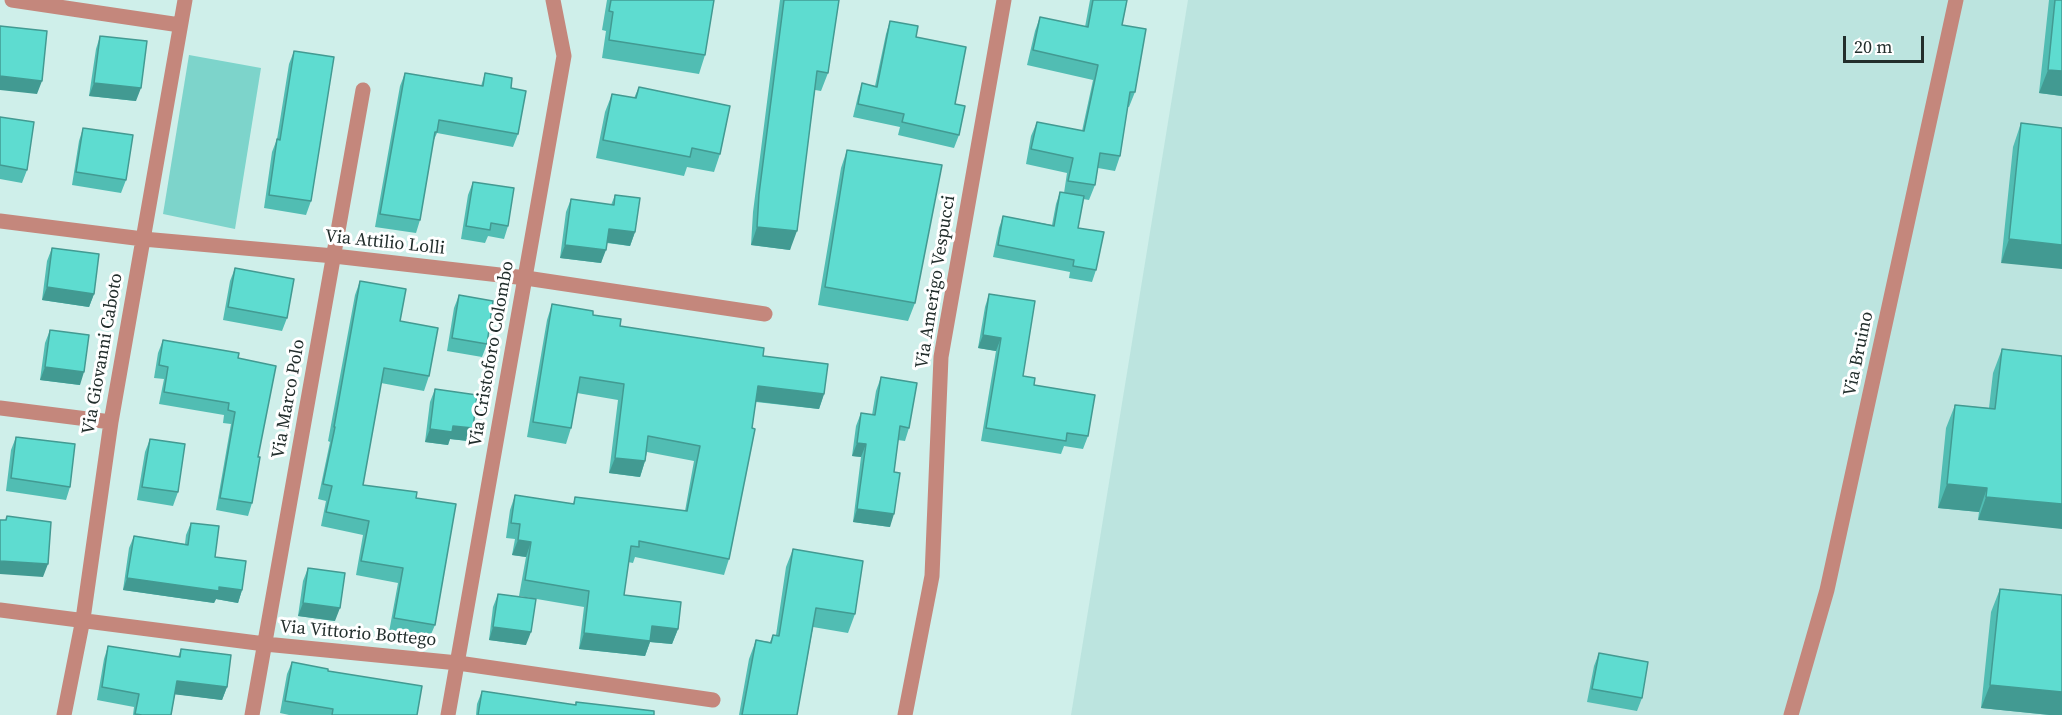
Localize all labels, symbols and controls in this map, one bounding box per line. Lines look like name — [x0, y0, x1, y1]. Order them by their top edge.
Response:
scale bar — [1846, 24, 1927, 62]
text: 20 m — [1854, 34, 1892, 59]
street label: Via Amerigo Vespucci — [912, 194, 960, 370]
street label: Via Attilio Lolli — [324, 226, 446, 260]
street label: Via Cristoforo Colombo — [465, 259, 519, 449]
street label: Via Giovanni Caboto — [78, 272, 128, 436]
street label: Via Bruino — [1840, 310, 1878, 398]
street label: Via Marco Polo — [268, 338, 310, 460]
street label: Via Vittorio Bottego — [279, 616, 437, 652]

